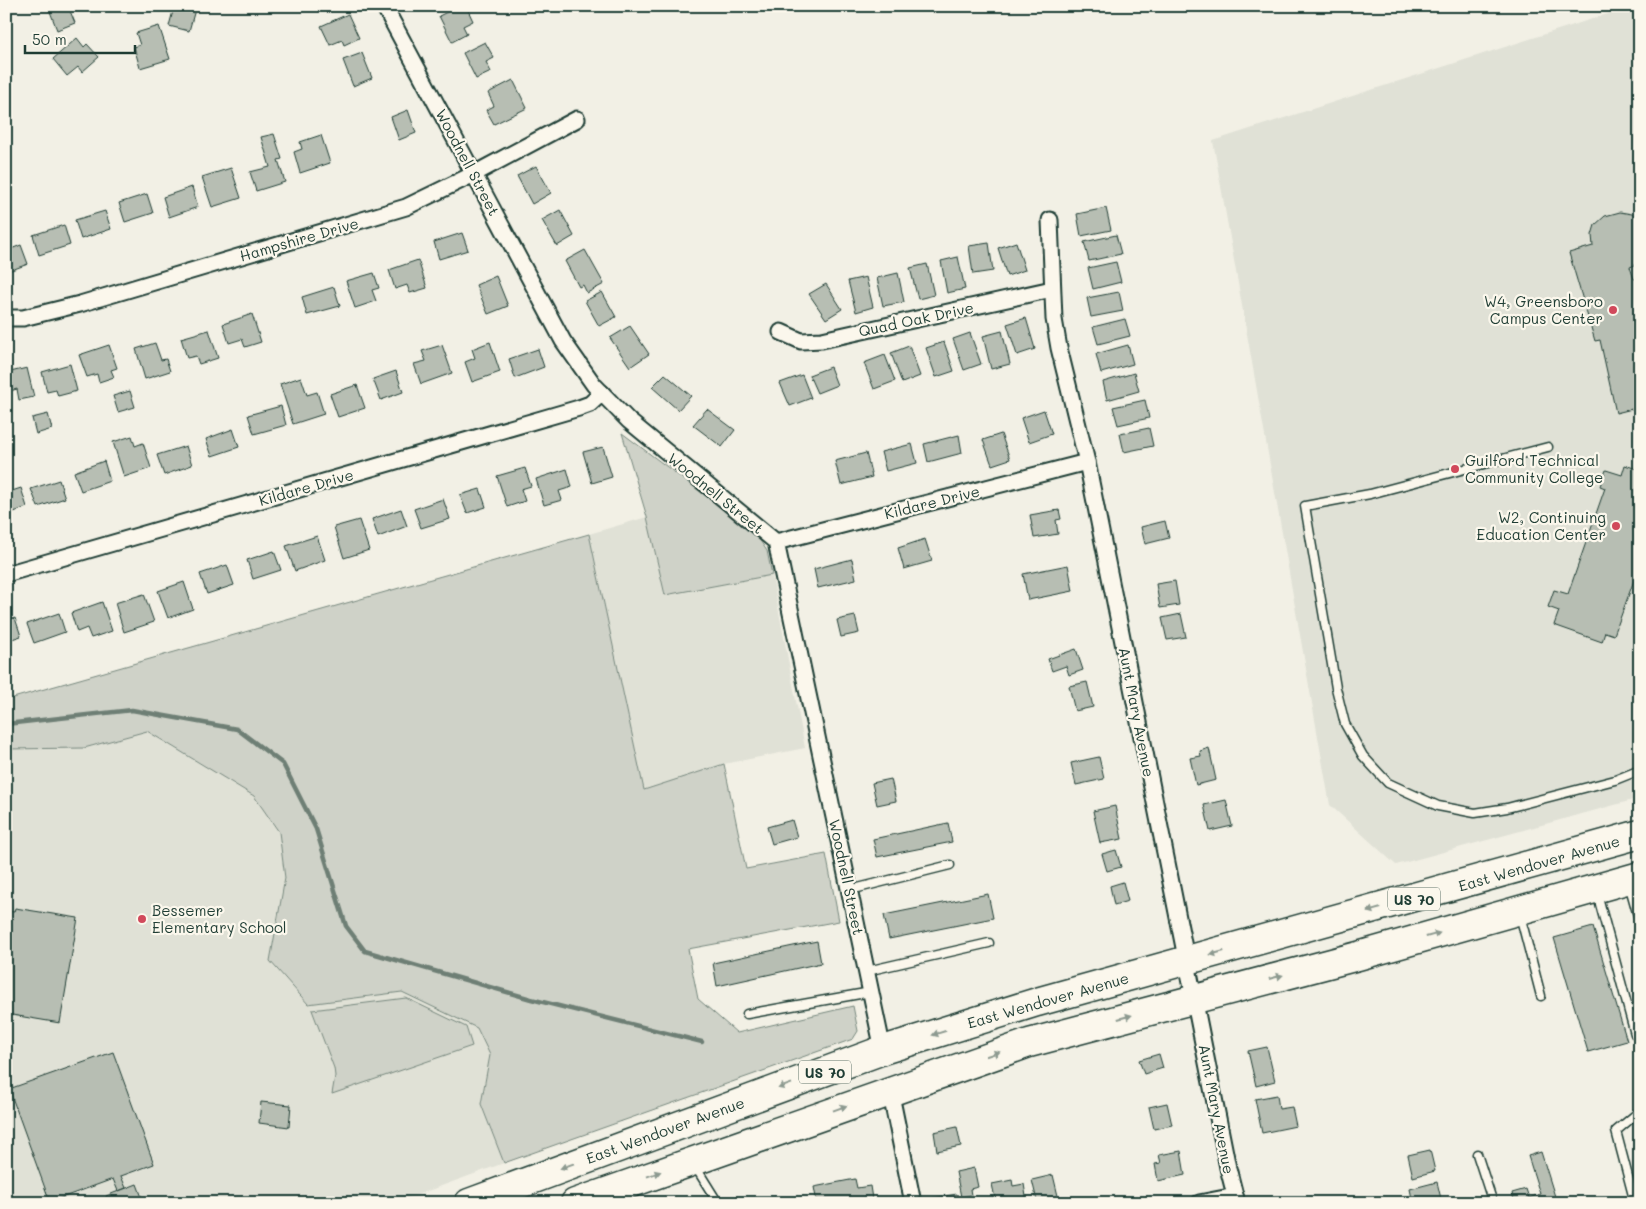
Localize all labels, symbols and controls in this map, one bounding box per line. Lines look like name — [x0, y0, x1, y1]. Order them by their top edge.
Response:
scale bar — [25, 22, 135, 54]
text: 50 m — [32, 29, 67, 49]
street label: Woodnell Street — [431, 105, 505, 219]
street label: Hampshire Drive — [237, 212, 361, 266]
place label: W4, Greensboro Campus Center — [1484, 291, 1603, 328]
street label: Quad Oak Drive — [857, 297, 975, 341]
marker: W4, Greensboro Campus Center — [1607, 304, 1619, 316]
street label: Woodnell Street — [664, 448, 768, 538]
place label: Guilford Technical Community College — [1465, 450, 1603, 487]
marker: Guilford Technical Community College — [1449, 463, 1461, 475]
street label: Kildare Drive — [256, 464, 356, 510]
street label: Kildare Drive — [882, 480, 982, 524]
place label: W2, Continuing Education Center — [1477, 507, 1606, 544]
marker: W2, Continuing Education Center — [1610, 520, 1622, 532]
street label: Aunt Mary Avenue — [1115, 645, 1159, 779]
street label: Woodnell Street — [825, 817, 869, 937]
street label: East Wendover Avenue — [1456, 830, 1622, 896]
road number: US 70 — [1388, 888, 1440, 911]
place label: Bessemer Elementary School — [152, 900, 287, 937]
one-way arrow — [1366, 906, 1381, 914]
marker: Bessemer Elementary School — [136, 913, 148, 925]
one-way arrow — [1425, 930, 1440, 938]
one-way arrow — [1210, 949, 1225, 957]
street label: East Wendover Avenue — [965, 967, 1131, 1033]
one-way arrow — [1268, 973, 1283, 981]
one-way arrow — [1118, 1013, 1133, 1021]
one-way arrow — [931, 1029, 946, 1037]
street label: Aunt Mary Avenue — [1195, 1042, 1239, 1176]
one-way arrow — [986, 1050, 1001, 1058]
road number: US 70 — [799, 1060, 851, 1084]
one-way arrow — [778, 1083, 793, 1090]
street label: East Wendover Avenue — [583, 1092, 747, 1168]
one-way arrow — [833, 1104, 848, 1112]
one-way arrow — [559, 1162, 574, 1170]
one-way arrow — [647, 1170, 662, 1178]

